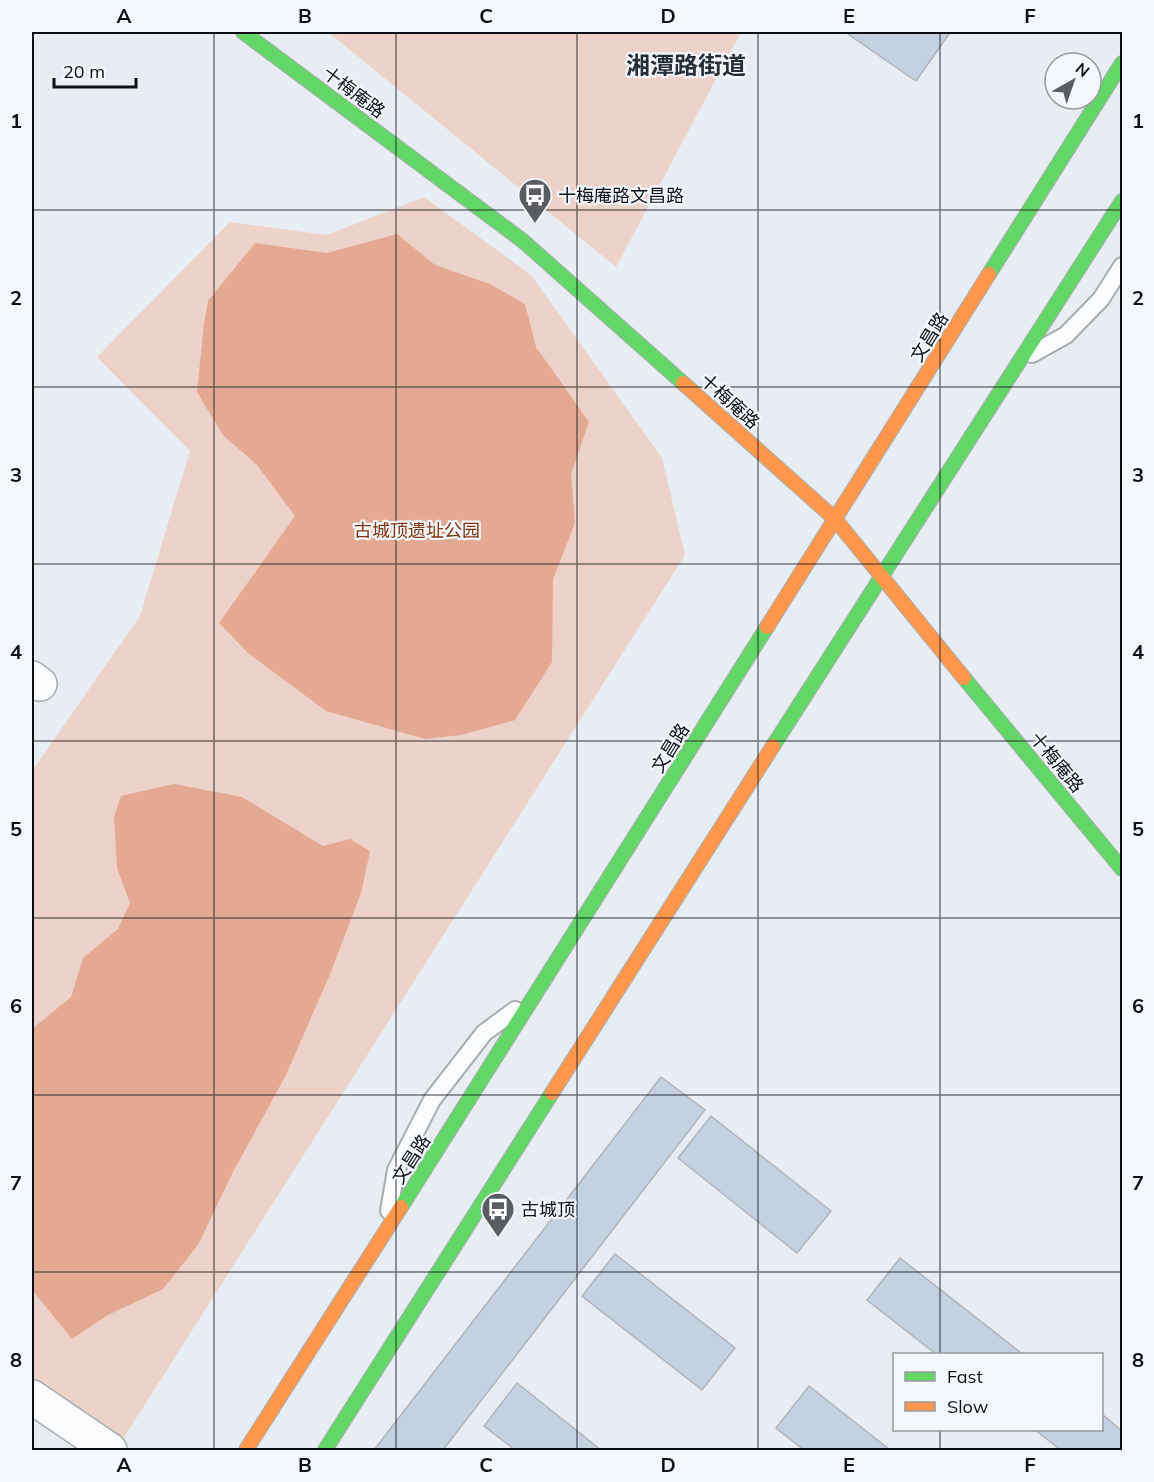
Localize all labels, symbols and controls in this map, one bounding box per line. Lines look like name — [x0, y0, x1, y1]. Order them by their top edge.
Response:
text: A — [117, 3, 132, 28]
text: B — [298, 3, 312, 28]
text: C — [479, 3, 493, 28]
text: D — [660, 3, 676, 28]
text: E — [843, 3, 855, 28]
text: F — [1024, 3, 1036, 28]
district label: 湘潭路街道 — [626, 50, 746, 80]
scale bar — [54, 51, 136, 89]
north arrow — [1043, 51, 1103, 111]
text: N — [1072, 58, 1094, 81]
text: 20 m — [63, 60, 105, 83]
street label: 十梅庵路 — [318, 61, 390, 123]
text: 1 — [10, 108, 22, 133]
text: 1 — [1132, 108, 1144, 133]
bus stop icon: 十梅庵路文昌路 — [517, 177, 553, 224]
place label: 十梅庵路文昌路 — [558, 184, 684, 207]
text: 2 — [10, 285, 22, 310]
text: 2 — [1132, 285, 1144, 310]
street label: 文昌路 — [905, 308, 953, 366]
street label: 十梅庵路 — [696, 368, 764, 434]
text: 3 — [10, 462, 22, 487]
text: 3 — [1132, 462, 1144, 487]
park label: 古城顶遗址公园 — [354, 519, 480, 542]
text: 4 — [10, 639, 22, 664]
text: 4 — [1132, 639, 1144, 664]
street label: 文昌路 — [646, 719, 694, 777]
street label: 十梅庵路 — [1025, 727, 1089, 797]
text: 5 — [10, 816, 22, 841]
text: 5 — [1132, 816, 1144, 841]
text: 6 — [10, 993, 22, 1018]
text: 6 — [1132, 993, 1144, 1018]
street label: 文昌路 — [387, 1130, 435, 1188]
text: 7 — [10, 1170, 22, 1195]
text: 7 — [1132, 1170, 1144, 1195]
bus stop icon: 古城顶 — [480, 1191, 516, 1238]
place label: 古城顶 — [521, 1198, 575, 1221]
text: 8 — [10, 1347, 22, 1372]
text: 8 — [1132, 1347, 1144, 1372]
legend — [893, 1353, 1103, 1431]
text: Fast — [947, 1365, 983, 1388]
text: Slow — [947, 1395, 989, 1418]
text: A — [117, 1452, 132, 1477]
text: B — [298, 1452, 312, 1477]
text: C — [479, 1452, 493, 1477]
text: D — [660, 1452, 676, 1477]
text: E — [843, 1452, 855, 1477]
text: F — [1024, 1452, 1036, 1477]

